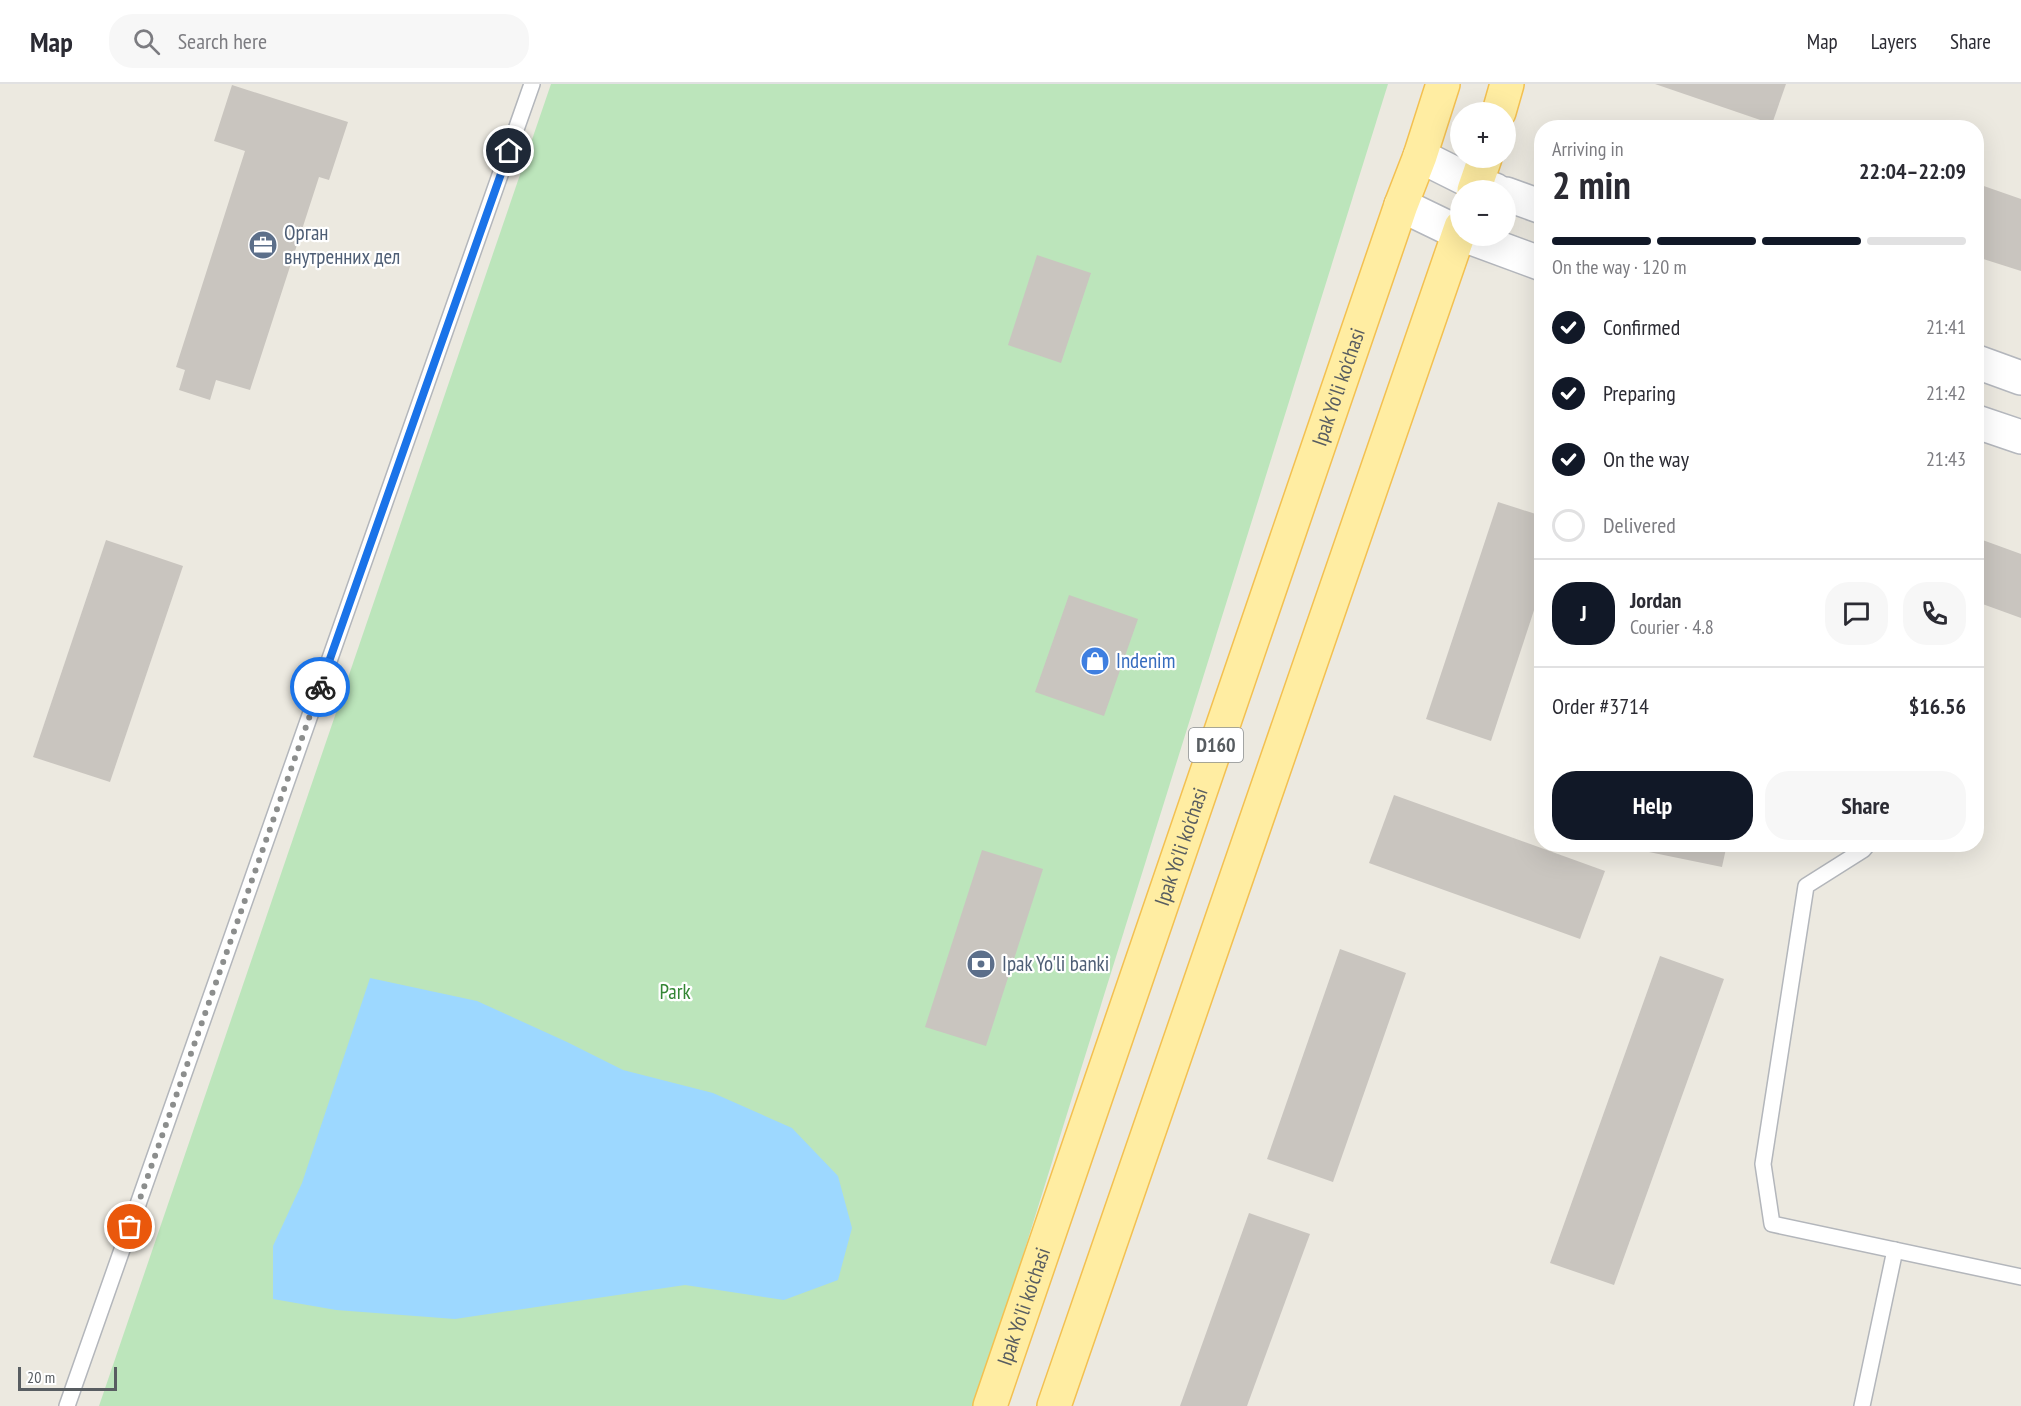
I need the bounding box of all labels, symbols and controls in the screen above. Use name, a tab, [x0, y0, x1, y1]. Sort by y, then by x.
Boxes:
search box	[109, 14, 529, 68]
text: Map	[30, 23, 73, 60]
icon: search	[130, 25, 163, 58]
text: Search here	[178, 27, 267, 55]
text: Map	[1807, 28, 1838, 55]
text: Layers	[1871, 28, 1917, 55]
text: Share	[1950, 28, 1991, 55]
map controls	[1450, 102, 1516, 246]
button: +	[1450, 102, 1516, 168]
pin	[483, 125, 534, 176]
icon: home	[492, 134, 525, 167]
text: Arriving in	[1552, 136, 1624, 162]
text: 22:04–22:09	[1859, 157, 1966, 185]
text: 2 min	[1552, 159, 1631, 210]
button: −	[1450, 180, 1516, 246]
place label: Орган внутренних дел	[284, 219, 400, 270]
office icon: Орган внутренних дел	[247, 229, 279, 261]
text: On the way · 120 m	[1552, 254, 1687, 280]
icon: check	[1552, 311, 1585, 344]
text: Confirmed	[1603, 313, 1680, 341]
text: 21:41	[1926, 314, 1966, 340]
street label: Ipak Yo'li ko'chasi	[1306, 324, 1371, 449]
icon: check	[1552, 377, 1585, 410]
text: Preparing	[1603, 379, 1676, 407]
text: 21:42	[1926, 380, 1966, 406]
icon: check	[1552, 443, 1585, 476]
text: On the way	[1603, 445, 1689, 473]
text: 21:43	[1926, 446, 1966, 472]
text: Delivered	[1603, 511, 1676, 539]
button: chat	[1825, 582, 1888, 645]
button: phone	[1903, 582, 1966, 645]
text: Jordan	[1630, 586, 1681, 614]
text: J	[1580, 599, 1587, 627]
text: Courier · 4.8	[1630, 614, 1714, 640]
shop icon: Indenim	[1079, 645, 1111, 677]
place label: Indenim	[1116, 647, 1175, 674]
courier	[290, 657, 350, 717]
icon: bike	[304, 671, 337, 704]
text: Order #3714	[1552, 692, 1649, 720]
text: $16.56	[1909, 692, 1966, 720]
road number: D160	[1189, 728, 1243, 762]
button: Help	[1552, 771, 1753, 840]
button: Share	[1765, 771, 1966, 840]
street label: Ipak Yo'li ko'chasi	[1148, 784, 1214, 909]
bank icon: Ipak Yo'li banki	[965, 948, 997, 980]
place label: Ipak Yo'li banki	[1002, 950, 1109, 977]
park label: Park	[659, 978, 691, 1005]
pin	[104, 1201, 155, 1252]
icon: bag	[113, 1210, 146, 1243]
street label: Ipak Yo'li ko'chasi	[991, 1244, 1056, 1369]
scale bar	[18, 1364, 117, 1392]
text: 20 m	[27, 1367, 55, 1387]

